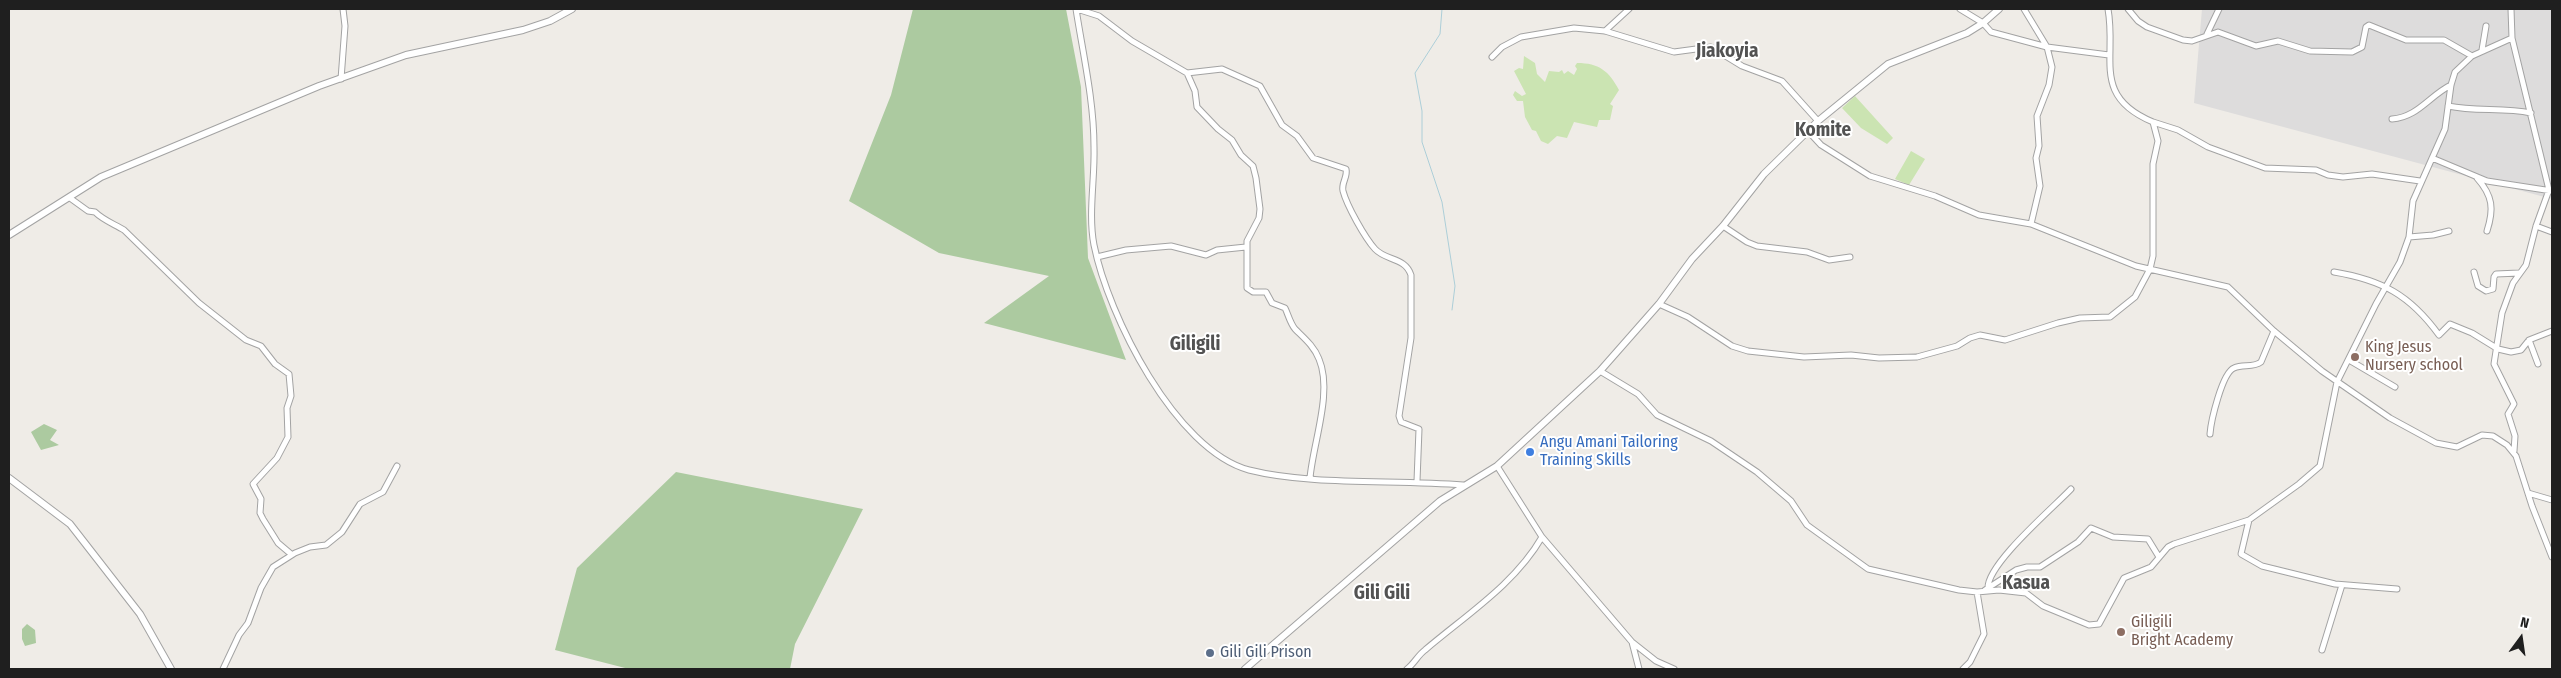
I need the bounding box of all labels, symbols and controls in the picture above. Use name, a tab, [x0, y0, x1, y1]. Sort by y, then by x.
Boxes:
district label: Jiakoyia	[1696, 41, 1758, 63]
district label: Komite	[1795, 120, 1851, 142]
district label: Giligili	[1170, 334, 1220, 356]
place label: King Jesus Nursery school	[2365, 338, 2463, 376]
marker: King Jesus Nursery school	[2349, 351, 2361, 363]
place label: Angu Amani Tailoring Training Skills	[1540, 433, 1678, 471]
marker: Angu Amani Tailoring Training Skills	[1524, 446, 1536, 458]
district label: Kasua	[2002, 573, 2050, 595]
district label: Gili Gili	[1354, 583, 1410, 605]
place label: Giligili Bright Academy	[2131, 613, 2233, 651]
north arrow	[2496, 613, 2546, 663]
text: N	[2519, 614, 2531, 632]
marker: Giligili Bright Academy	[2115, 626, 2127, 638]
place label: Gili Gili Prison	[1220, 643, 1312, 663]
marker: Gili Gili Prison	[1204, 647, 1216, 659]

